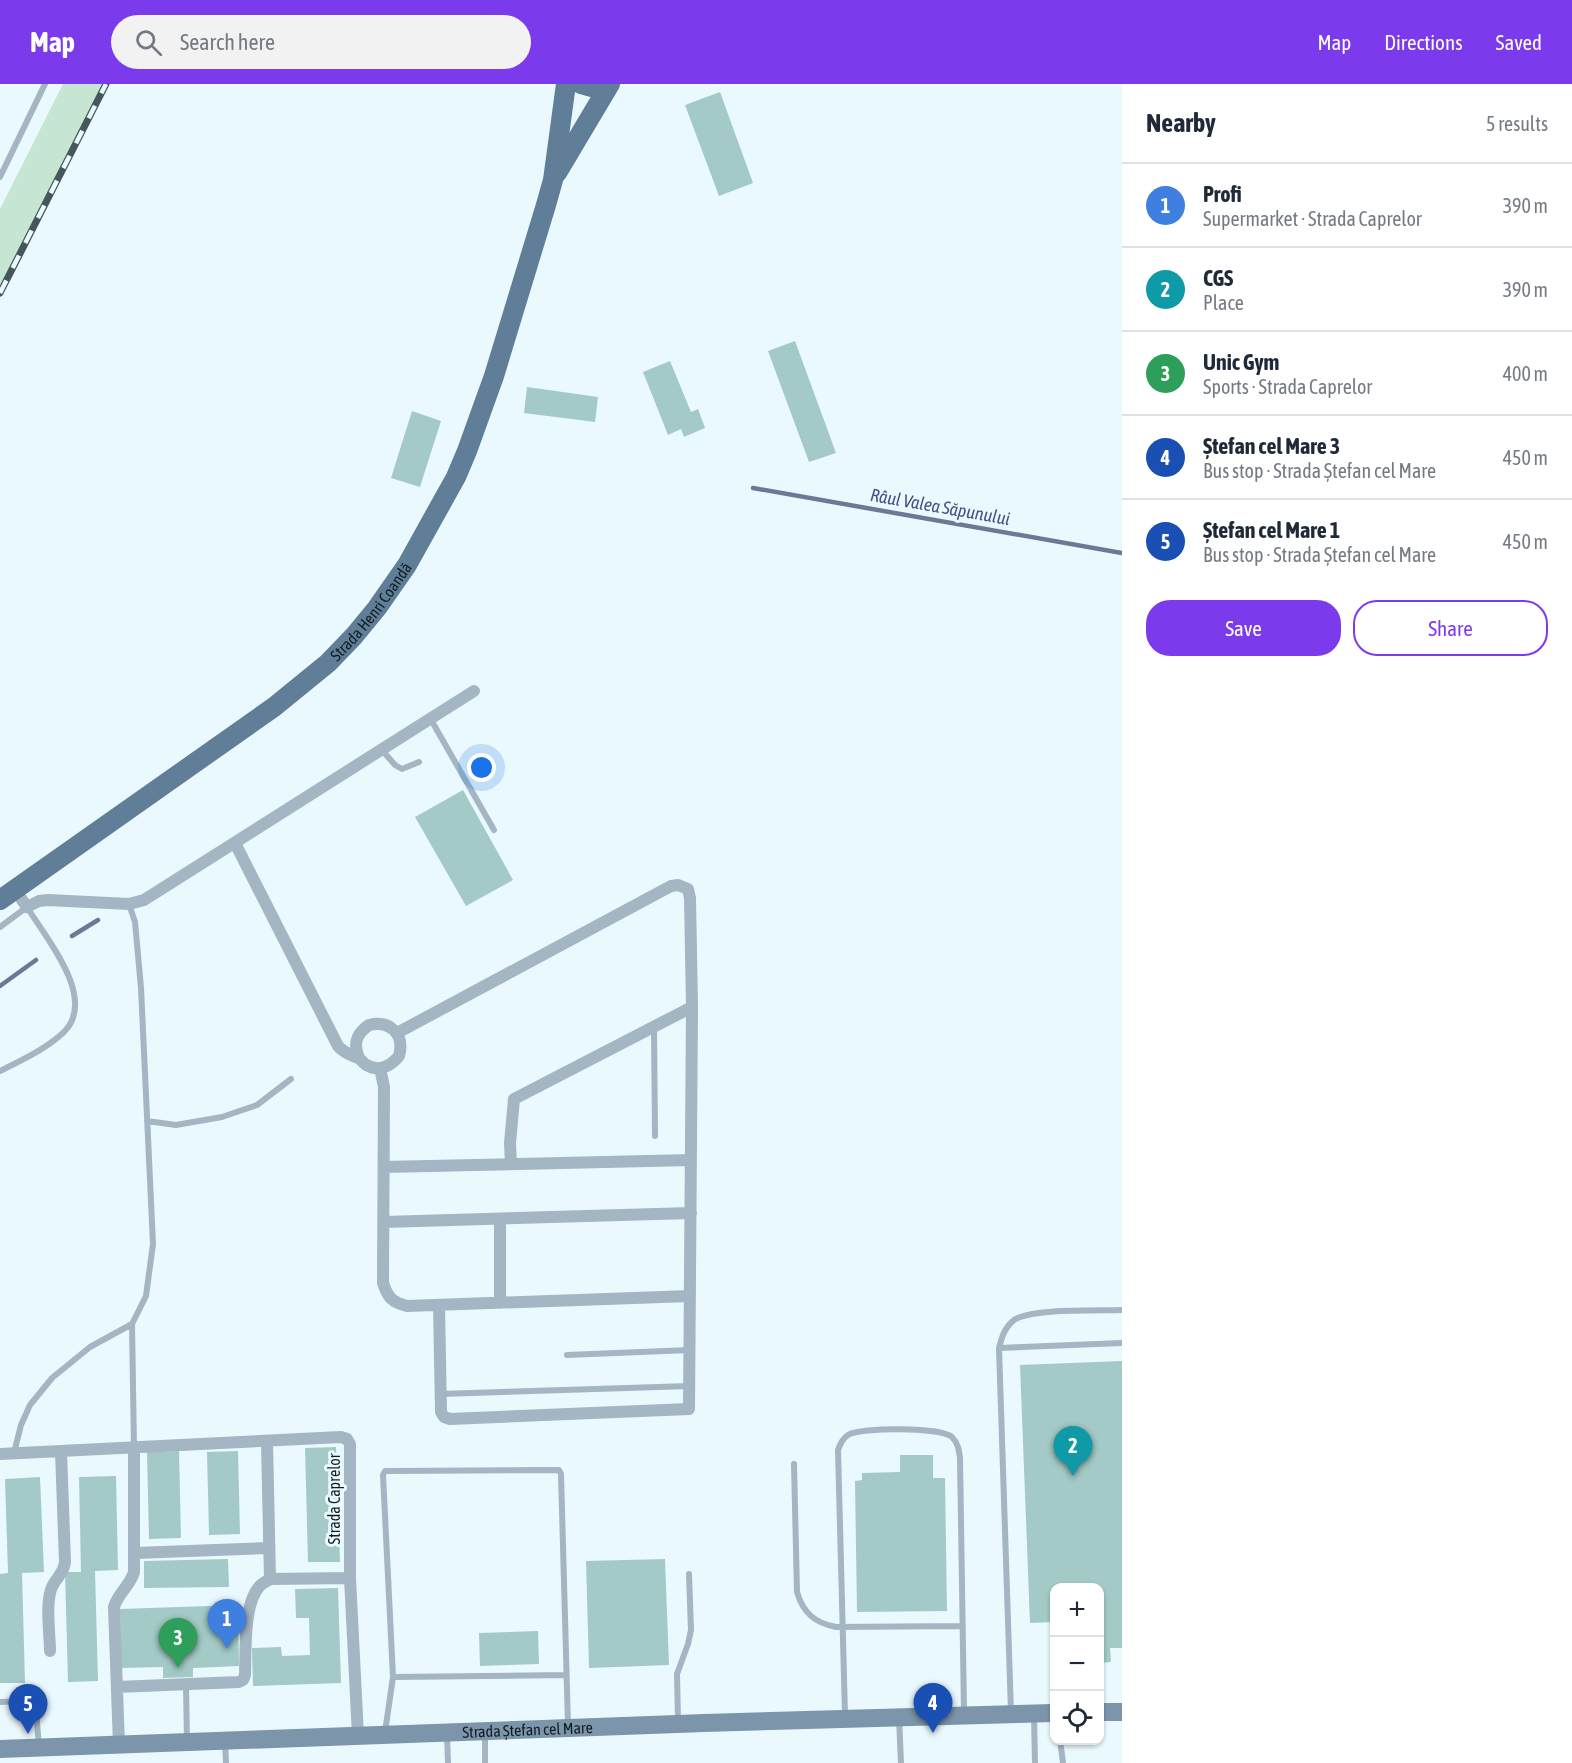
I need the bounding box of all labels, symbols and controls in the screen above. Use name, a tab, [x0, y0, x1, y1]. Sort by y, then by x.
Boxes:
search box	[111, 15, 531, 69]
text: Map	[30, 26, 75, 58]
icon: search	[132, 26, 165, 59]
text: Search here	[180, 29, 275, 55]
text: Map	[1317, 30, 1351, 54]
text: Directions	[1384, 30, 1463, 54]
text: Saved	[1496, 30, 1542, 54]
text: Nearby	[1146, 108, 1216, 138]
text: 5 results	[1486, 112, 1548, 135]
text: Profi	[1203, 181, 1242, 207]
text: 1	[1161, 194, 1170, 217]
text: 390 m	[1503, 194, 1548, 217]
text: Supermarket · Strada Caprelor	[1203, 207, 1422, 230]
text: CGS	[1203, 265, 1233, 291]
text: 2	[1161, 278, 1170, 301]
text: 390 m	[1503, 278, 1548, 301]
text: Place	[1203, 291, 1244, 314]
text: Unic Gym	[1203, 349, 1279, 375]
text: 3	[1161, 362, 1170, 385]
text: 400 m	[1503, 362, 1548, 385]
text: Sports · Strada Caprelor	[1203, 375, 1372, 398]
text: Ștefan cel Mare 3	[1203, 433, 1340, 459]
text: 4	[1161, 446, 1170, 469]
text: 450 m	[1503, 446, 1548, 469]
text: Bus stop · Strada Ștefan cel Mare	[1203, 459, 1436, 482]
water label: Râul Valea Săpunului	[869, 484, 1011, 529]
text: Ștefan cel Mare 1	[1203, 517, 1340, 543]
text: 5	[1161, 530, 1170, 553]
text: 450 m	[1503, 530, 1548, 553]
text: Bus stop · Strada Ștefan cel Mare	[1203, 543, 1436, 566]
street label: Strada Henri Coandă	[326, 559, 415, 664]
button: Save	[1146, 600, 1341, 656]
button: Share	[1353, 600, 1548, 656]
your location	[467, 753, 496, 782]
pin: 2	[1054, 1426, 1092, 1476]
street label: Strada Caprelor	[325, 1453, 344, 1544]
map controls	[1050, 1583, 1104, 1745]
button: +	[1050, 1583, 1104, 1637]
pin: 1	[208, 1600, 246, 1649]
pin: 3	[158, 1618, 198, 1668]
button: −	[1050, 1637, 1104, 1691]
pin: 5	[9, 1684, 48, 1734]
pin: 4	[914, 1684, 952, 1733]
button: locate	[1050, 1691, 1104, 1745]
street label: Strada Ștefan cel Mare	[462, 1718, 593, 1741]

